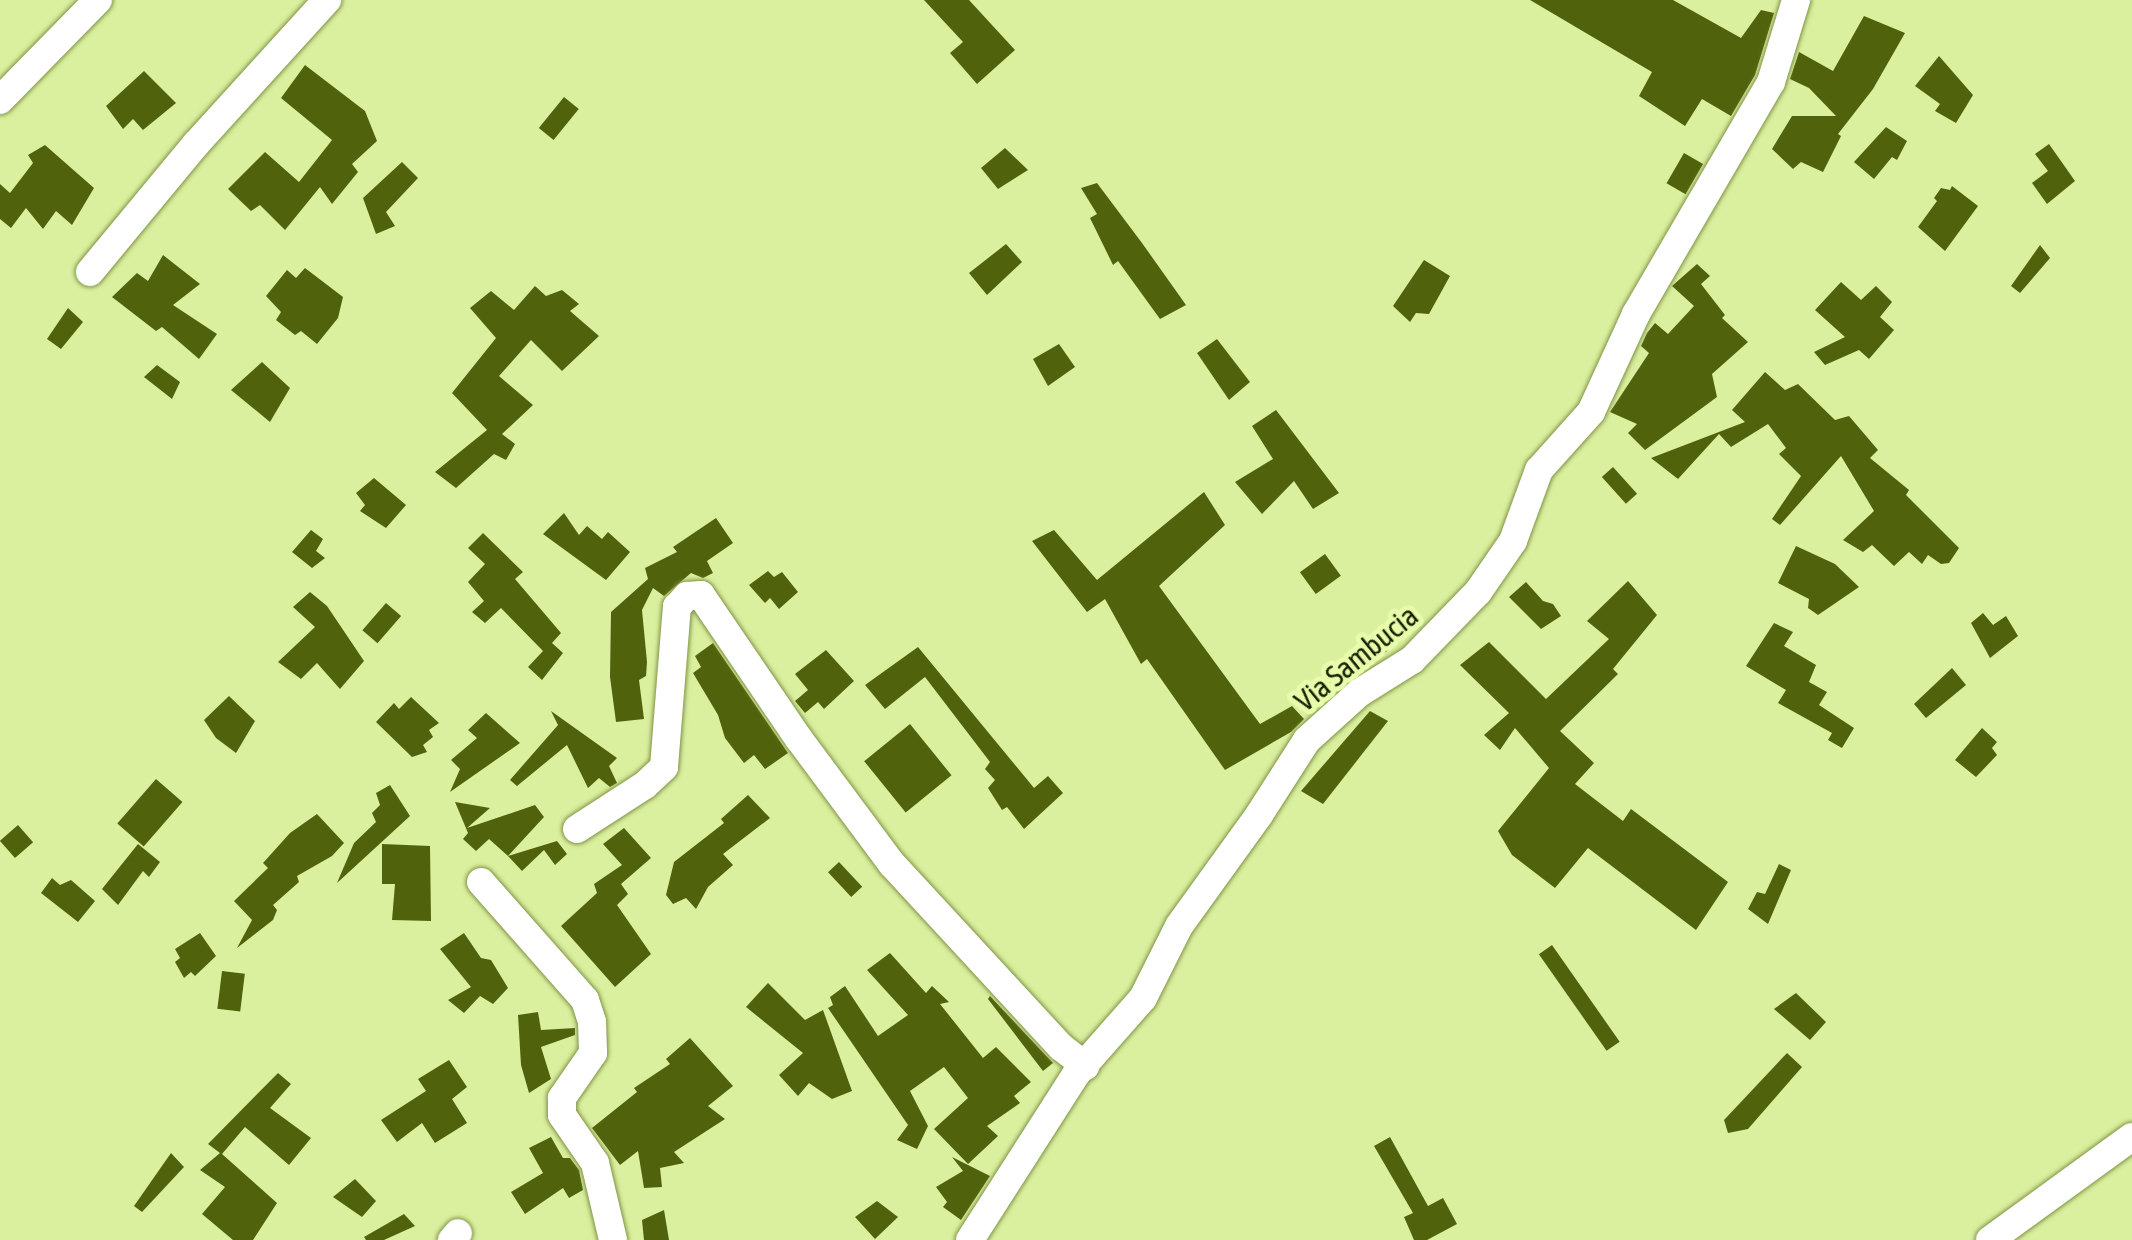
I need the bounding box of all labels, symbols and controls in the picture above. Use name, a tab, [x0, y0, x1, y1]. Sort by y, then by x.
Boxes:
street label: Via Sambucia	[1287, 597, 1425, 719]

